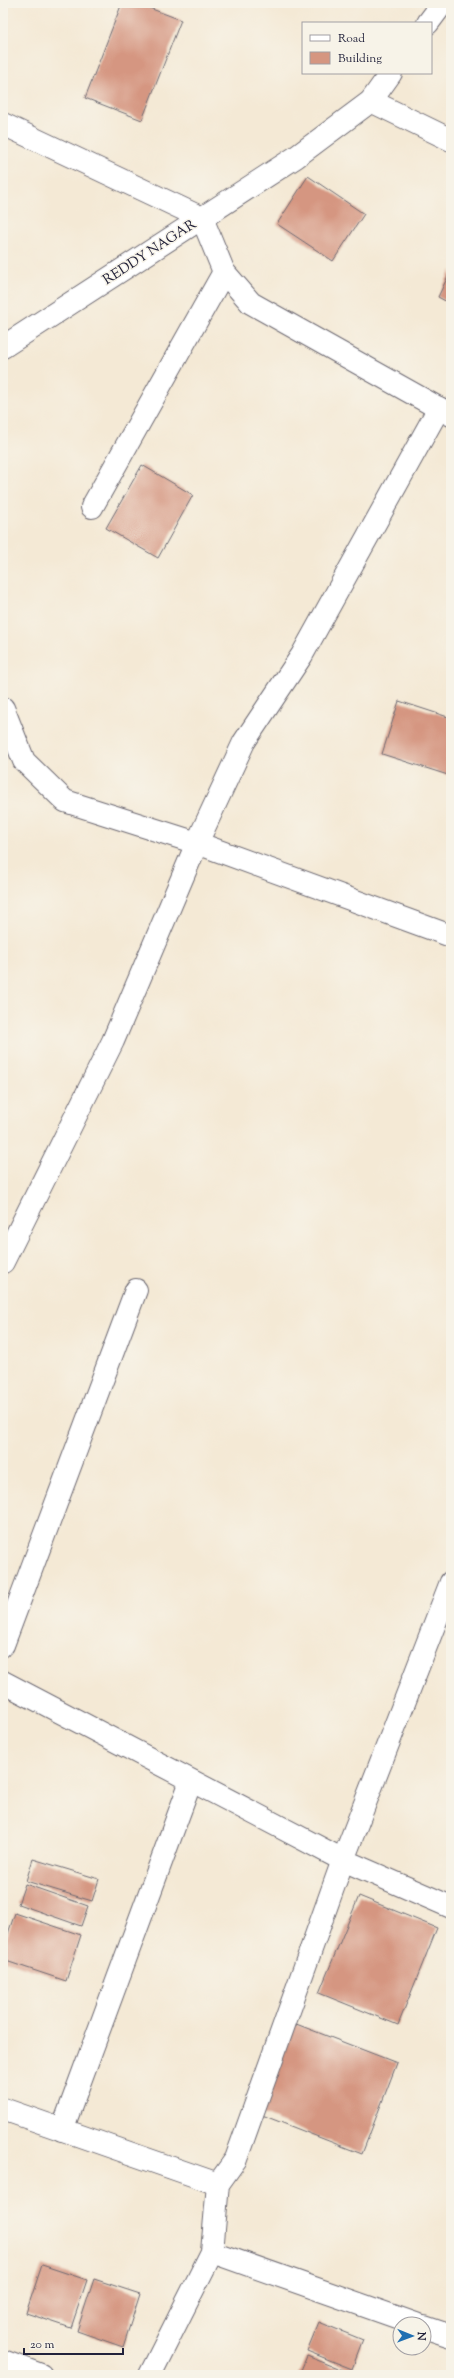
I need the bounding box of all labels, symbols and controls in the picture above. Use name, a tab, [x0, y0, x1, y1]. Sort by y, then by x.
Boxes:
legend	[302, 22, 432, 74]
text: Road	[338, 30, 365, 48]
text: Building	[338, 50, 382, 68]
street label: REDDY NAGAR	[99, 215, 201, 291]
north arrow	[392, 2316, 432, 2356]
scale bar	[24, 2330, 123, 2356]
text: N	[413, 2331, 429, 2341]
text: 20 m	[30, 2336, 55, 2354]

